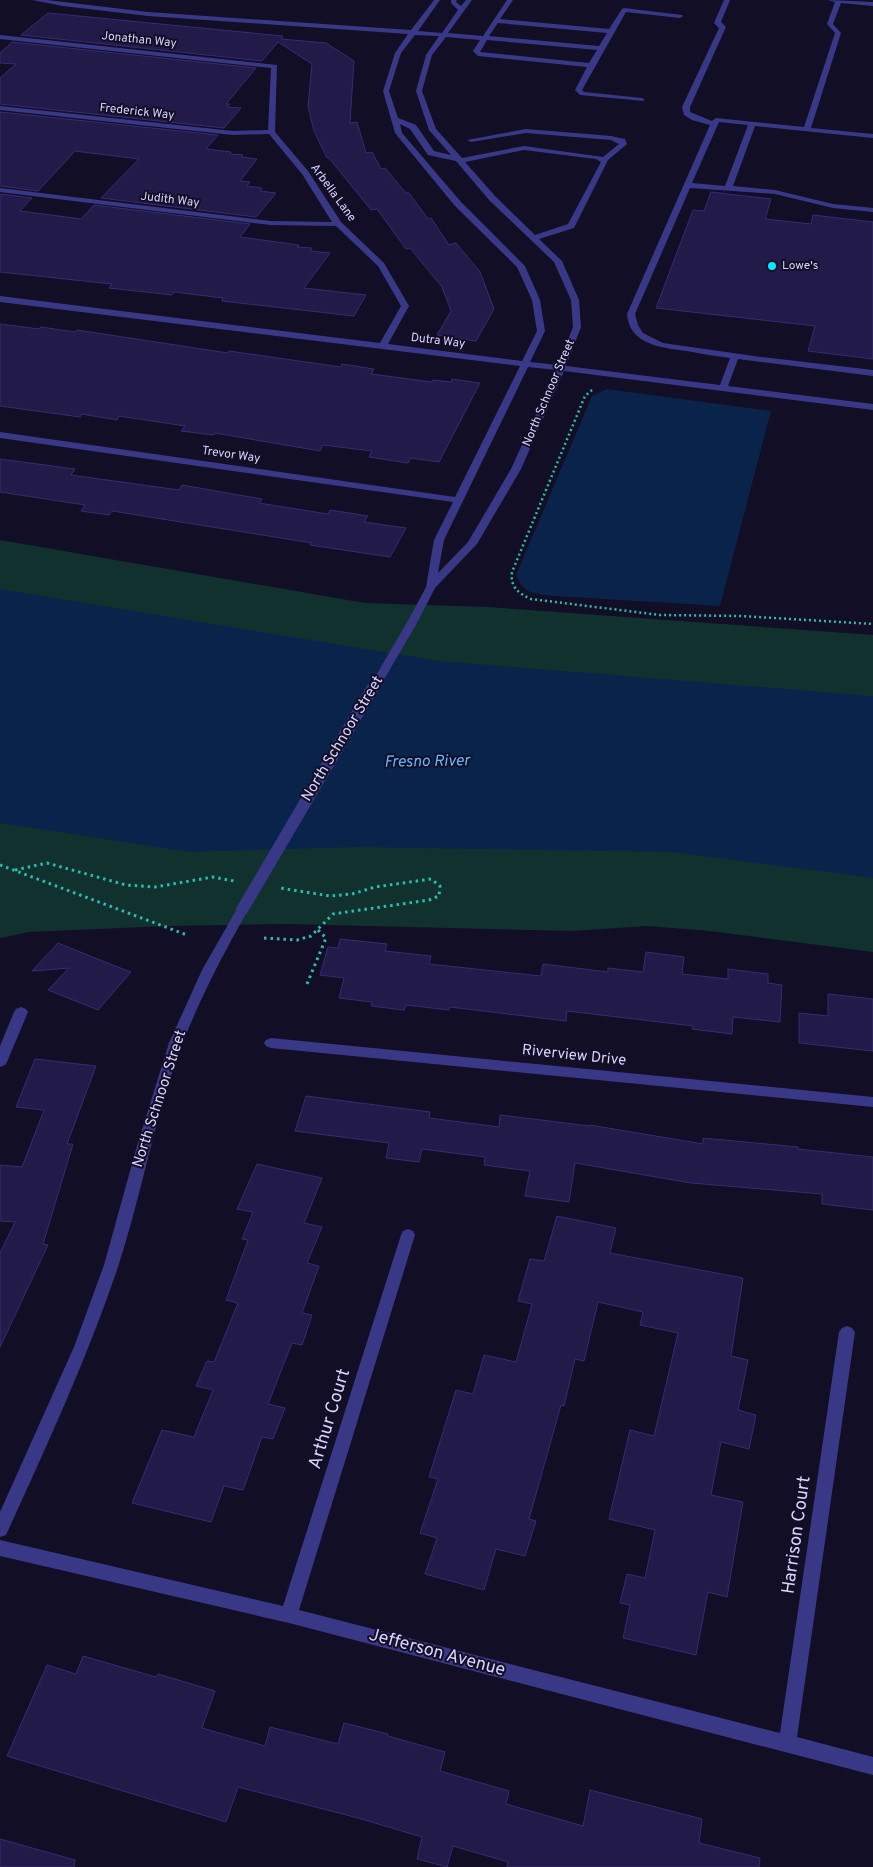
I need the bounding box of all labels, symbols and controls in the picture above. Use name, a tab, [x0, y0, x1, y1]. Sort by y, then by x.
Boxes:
street label: Jonathan Way	[101, 28, 177, 52]
street label: Frederick Way	[99, 100, 175, 124]
street label: Arbella Lane	[307, 161, 359, 225]
street label: Judith Way	[140, 188, 200, 212]
place label: Lowe's	[782, 258, 818, 274]
marker: Lowe's	[766, 260, 778, 272]
street label: Dutra Way	[410, 330, 466, 352]
street label: North Schnoor Street	[519, 337, 579, 449]
street label: Trevor Way	[201, 443, 261, 467]
street label: North Schnoor Street	[298, 673, 388, 805]
water label: Fresno River	[384, 751, 472, 773]
street label: North Schnoor Street	[129, 1028, 191, 1170]
street label: Riverview Drive	[521, 1041, 627, 1071]
street label: Arthur Court	[304, 1366, 356, 1472]
street label: Harrison Court	[777, 1475, 817, 1595]
street label: Jefferson Avenue	[366, 1624, 508, 1682]

